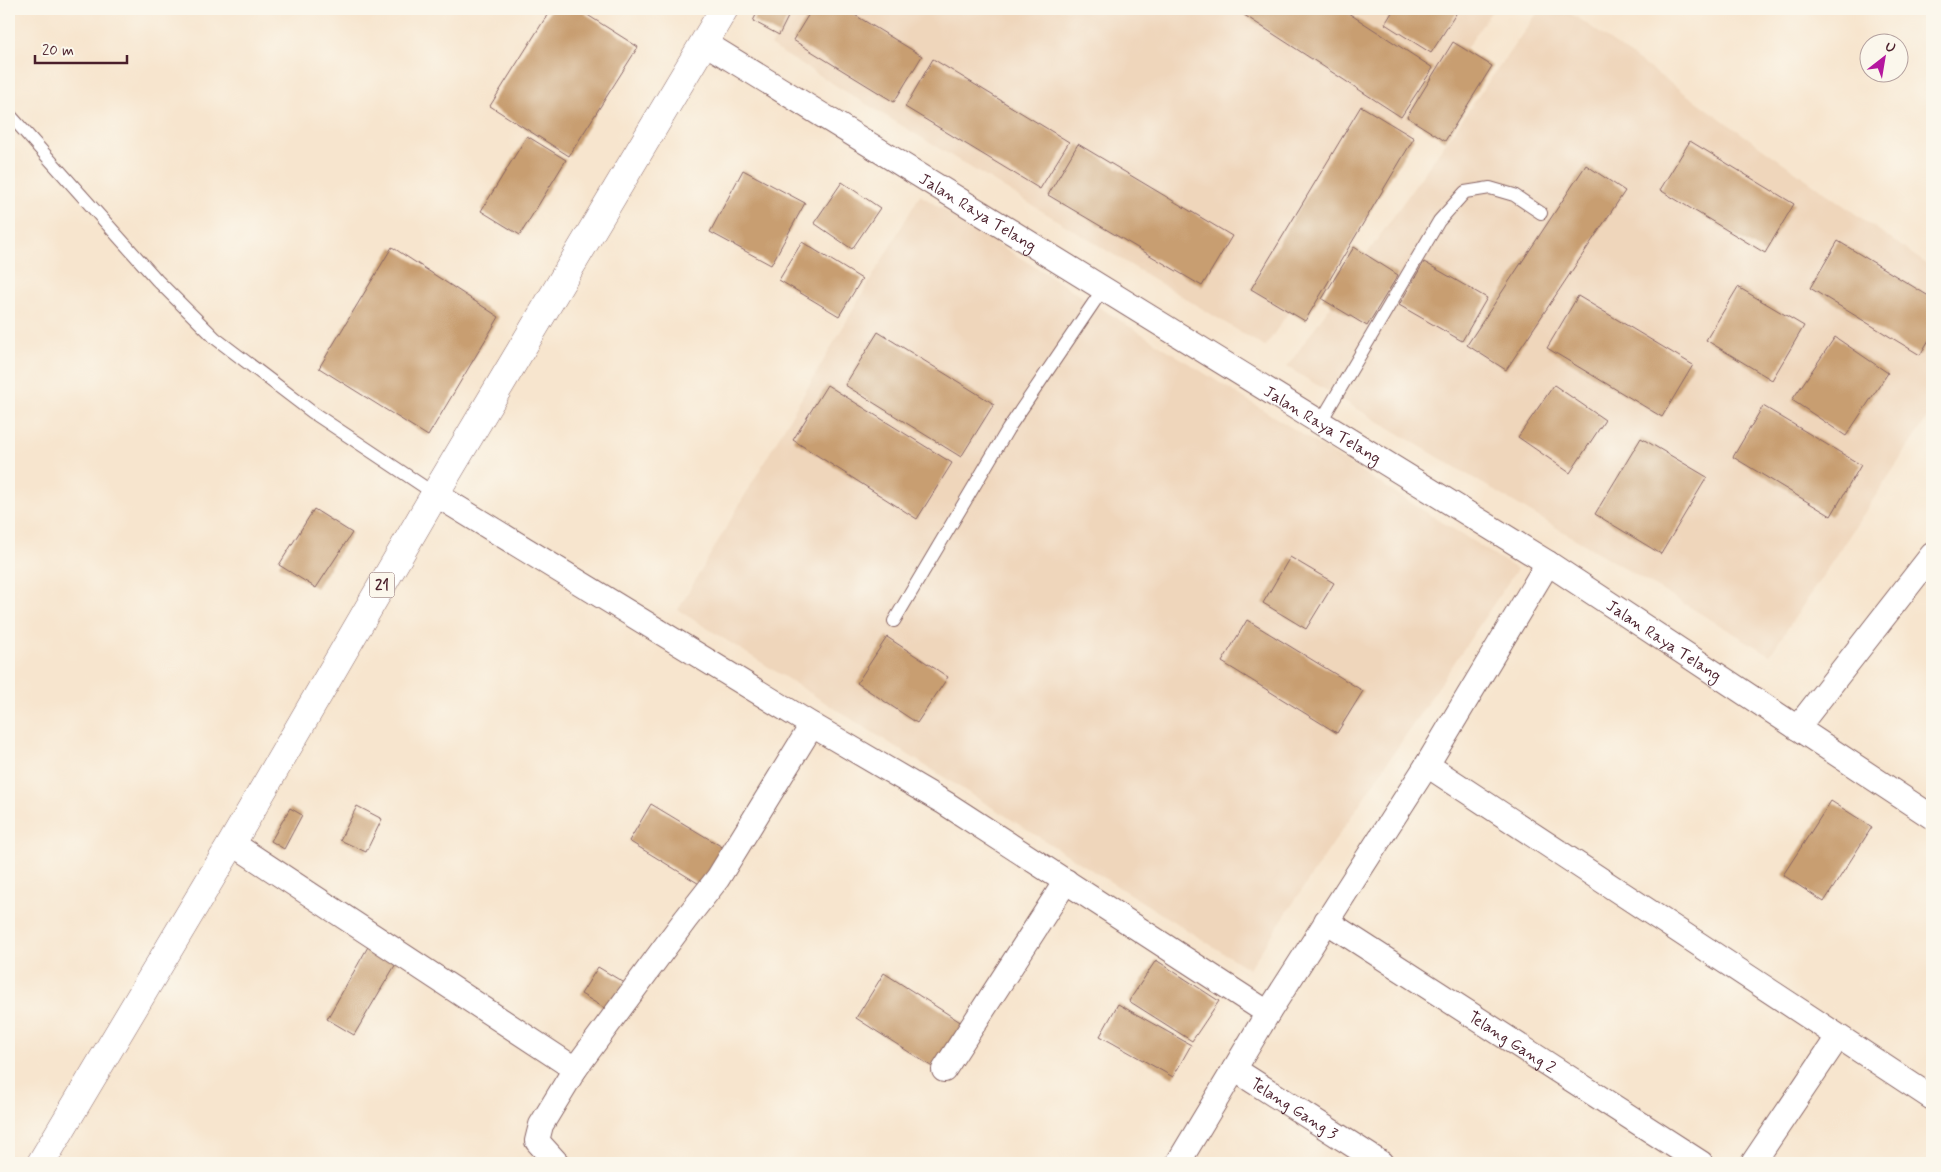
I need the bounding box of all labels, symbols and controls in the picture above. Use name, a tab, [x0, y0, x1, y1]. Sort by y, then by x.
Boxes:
scale bar	[35, 32, 128, 64]
north arrow	[1858, 32, 1908, 82]
text: U	[1882, 38, 1899, 58]
text: 20 m	[42, 41, 74, 61]
street label: Jalan Raya Telang	[915, 169, 1040, 258]
street label: Jalan Raya Telang	[1260, 381, 1385, 470]
road number: 21	[370, 572, 394, 598]
street label: Jalan Raya Telang	[1602, 596, 1725, 688]
street label: Telang Gang 2	[1464, 1007, 1560, 1079]
street label: Telang Gang 3	[1246, 1073, 1341, 1145]

